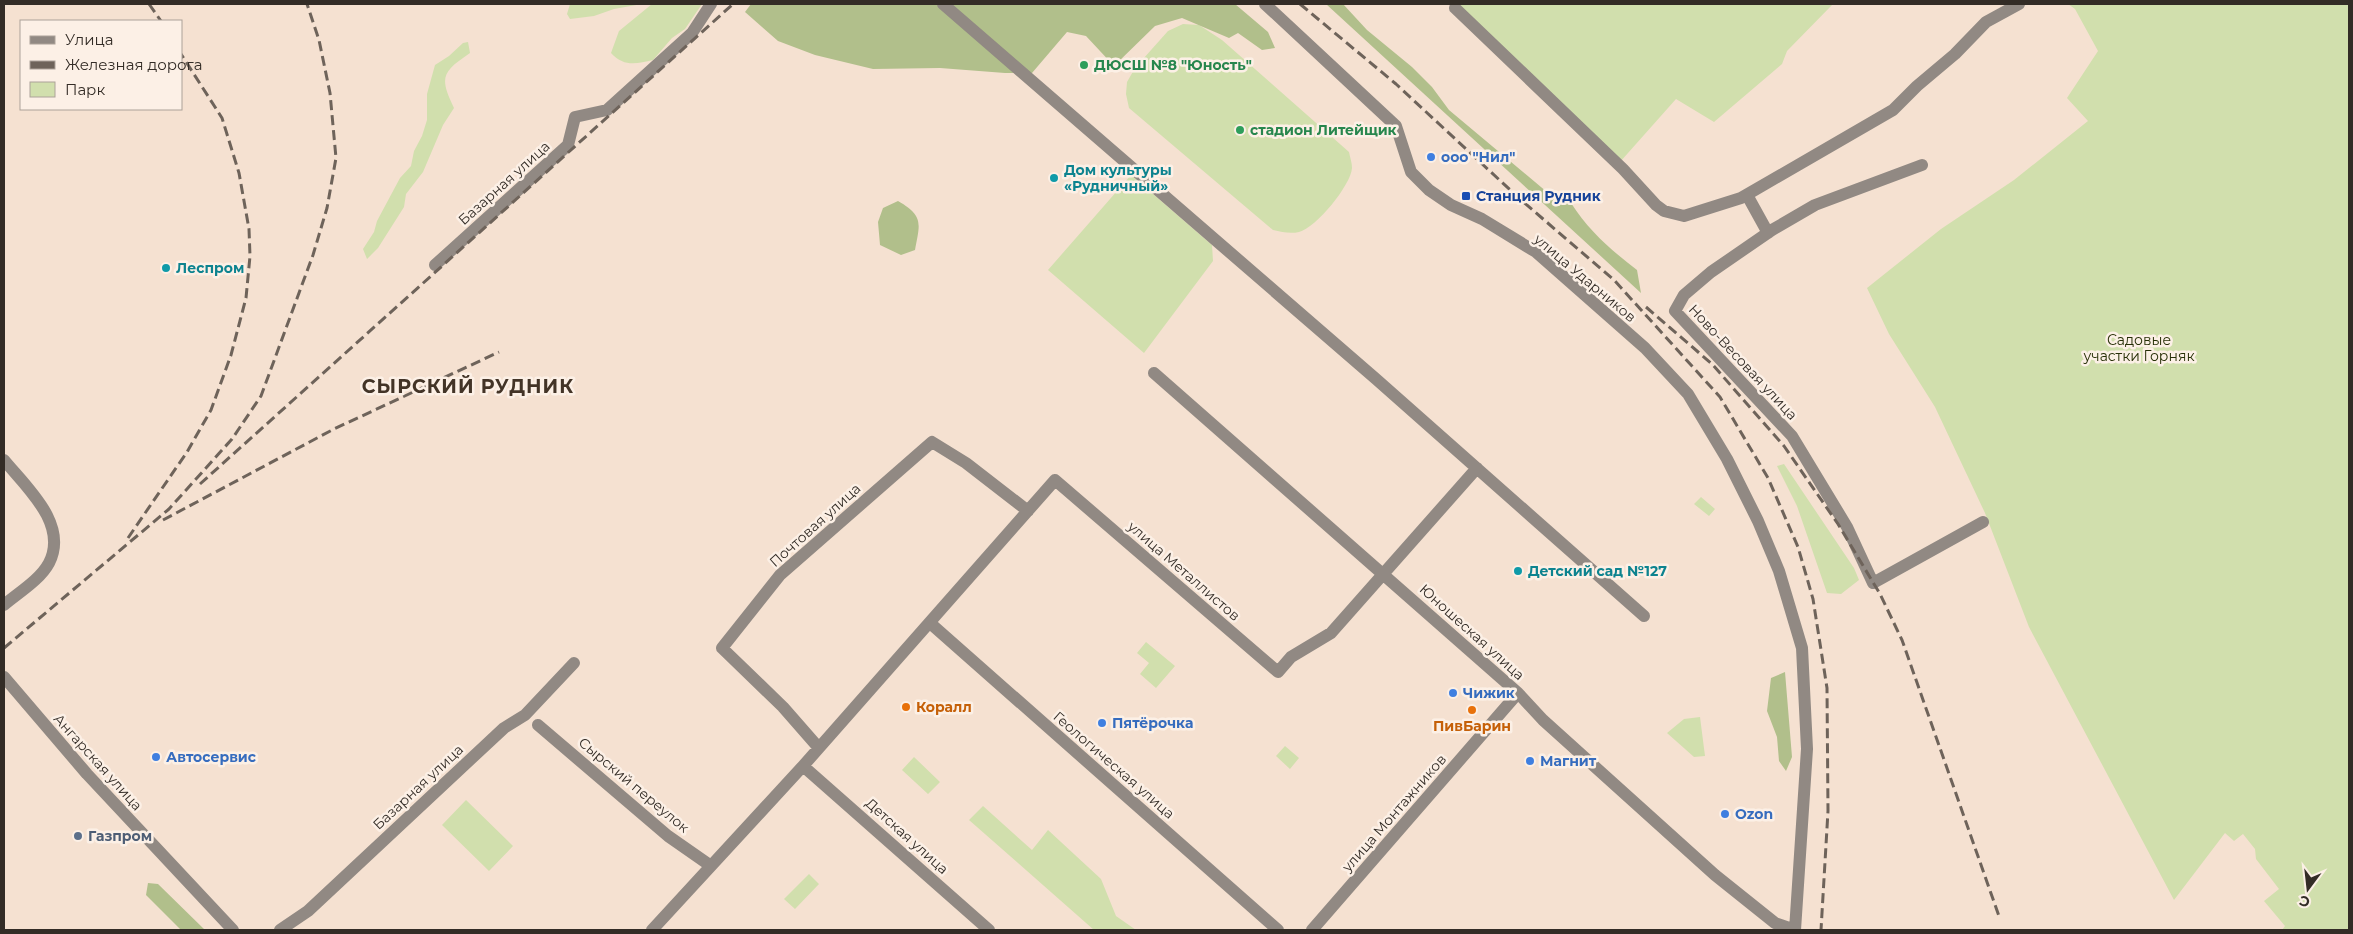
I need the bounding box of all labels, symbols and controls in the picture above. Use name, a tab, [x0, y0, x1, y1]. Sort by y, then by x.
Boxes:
legend	[20, 20, 182, 110]
text: Улица	[65, 30, 113, 49]
text: Железная дорога	[65, 55, 202, 74]
place label: ДЮСШ №8 "Юность"	[1094, 56, 1252, 74]
marker: ДЮСШ №8 "Юность"	[1078, 59, 1090, 71]
text: Парк	[65, 80, 105, 99]
place label: стадион Литейщик	[1250, 121, 1397, 139]
marker: стадион Литейщик	[1234, 124, 1246, 136]
street label: Базарная улица	[454, 137, 554, 229]
place label: ооо "Нил"	[1441, 148, 1515, 166]
marker: ооо "Нил"	[1425, 151, 1437, 163]
place label: Дом культуры «Рудничный»	[1064, 161, 1172, 195]
marker: Дом культуры «Рудничный»	[1048, 172, 1060, 184]
place label: Станция Рудник	[1476, 187, 1601, 205]
marker: Станция Рудник	[1460, 190, 1472, 202]
street label: улица Ударников	[1530, 229, 1640, 326]
place label: Леспром	[176, 259, 244, 277]
marker: Леспром	[160, 262, 172, 274]
street label: Ново-Весовая улица	[1685, 300, 1801, 424]
park label: Садовые участки Горняк	[2082, 331, 2195, 365]
district label: СЫРСКИЙ РУДНИК	[362, 375, 574, 398]
street label: Почтовая улица	[766, 479, 864, 571]
street label: улица Металлистов	[1123, 517, 1244, 625]
place label: Детский сад №127	[1528, 562, 1667, 580]
marker: Детский сад №127	[1512, 565, 1524, 577]
street label: Юношеская улица	[1416, 580, 1528, 684]
place label: Чижик	[1463, 684, 1515, 702]
marker: Чижик	[1447, 687, 1459, 699]
place label: Коралл	[916, 698, 972, 716]
marker: Коралл	[900, 701, 912, 713]
marker: ПивБарин	[1466, 704, 1478, 716]
street label: Геологическая улица	[1050, 707, 1178, 823]
street label: Ангарская улица	[50, 710, 146, 814]
place label: Пятёрочка	[1112, 714, 1193, 732]
marker: Пятёрочка	[1096, 717, 1108, 729]
place label: ПивБарин	[1433, 717, 1511, 735]
street label: Сырский переулок	[575, 733, 693, 837]
street label: Базарная улица	[369, 741, 467, 833]
place label: Автосервис	[166, 748, 257, 766]
marker: Автосервис	[150, 751, 162, 763]
street label: улица Монтажников	[1337, 751, 1450, 876]
place label: Магнит	[1540, 752, 1597, 770]
marker: Магнит	[1524, 755, 1536, 767]
street label: Детская улица	[862, 794, 952, 878]
place label: Ozon	[1735, 805, 1773, 823]
marker: Ozon	[1719, 808, 1731, 820]
place label: Газпром	[88, 827, 152, 845]
marker: Газпром	[72, 830, 84, 842]
north arrow	[2283, 864, 2333, 914]
text: С	[2297, 892, 2312, 912]

